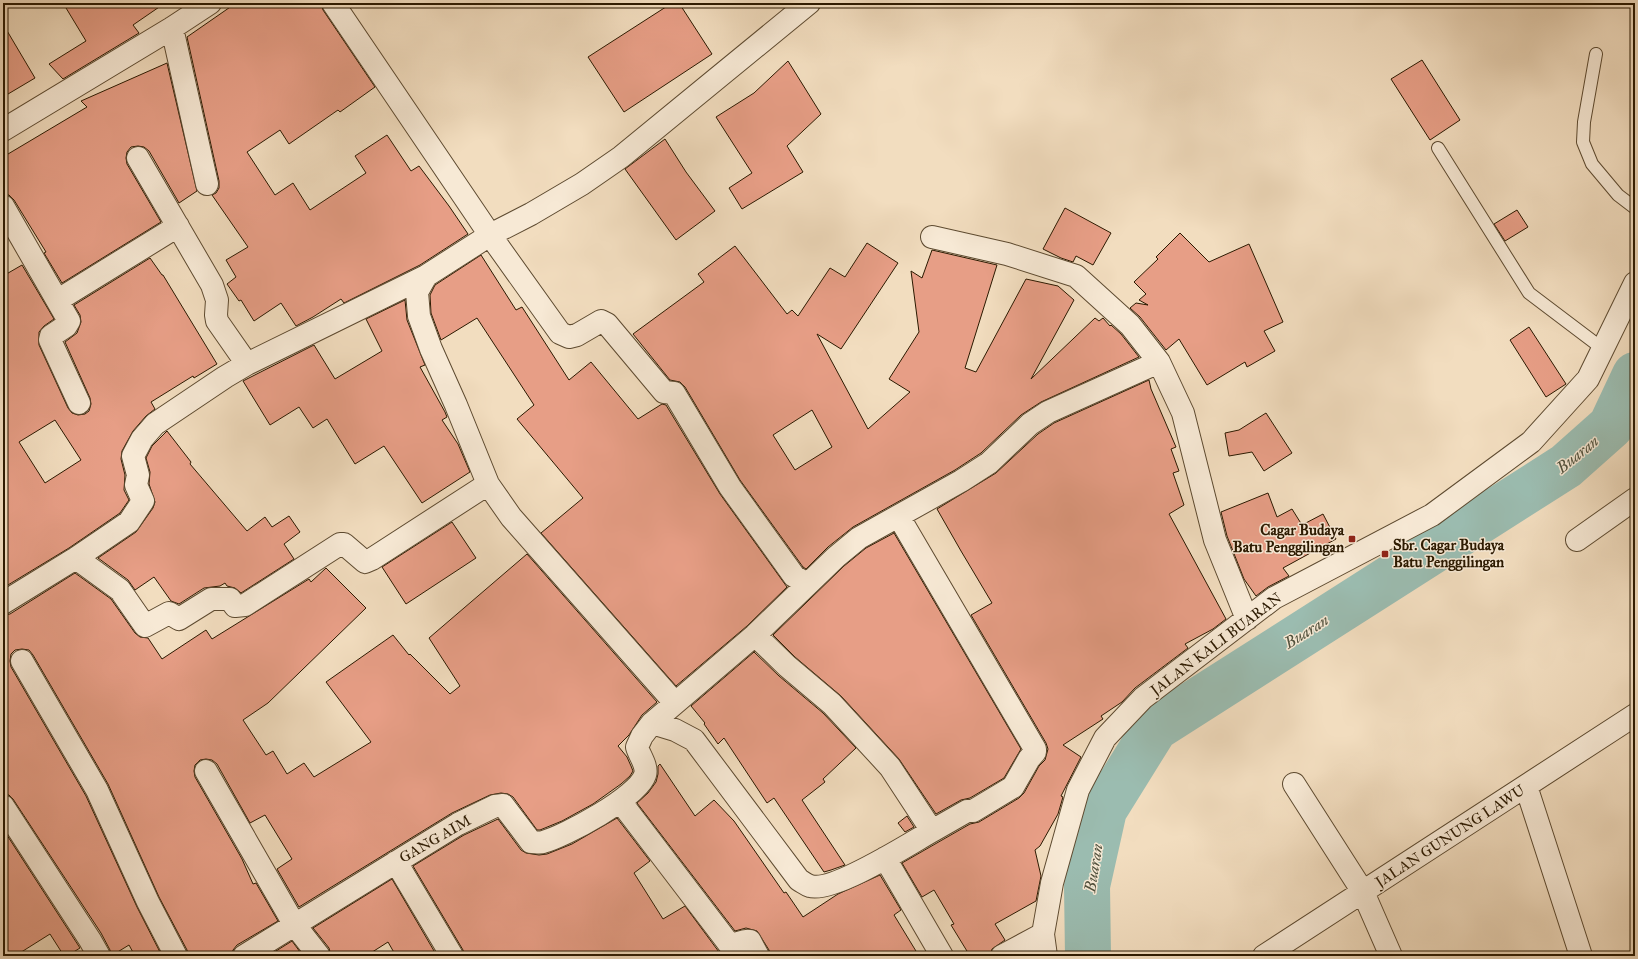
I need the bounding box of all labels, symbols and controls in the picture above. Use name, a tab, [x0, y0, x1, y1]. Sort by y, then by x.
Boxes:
water label: Buaran	[1552, 431, 1603, 478]
place label: Cagar Budaya Batu Penggilingan	[1233, 521, 1345, 557]
marker: Cagar Budaya Batu Penggilingan	[1347, 534, 1357, 544]
place label: Sbr. Cagar Budaya Batu Penggilingan	[1393, 536, 1505, 572]
marker: Sbr. Cagar Budaya Batu Penggilingan	[1380, 549, 1390, 559]
street label: JALAN KALI BUARAN	[1145, 589, 1286, 701]
water label: Buaran	[1280, 610, 1333, 653]
street label: JALAN GUNUNG LAWU	[1370, 781, 1529, 893]
street label: GANG AIM	[396, 811, 474, 867]
water label: Buaran	[1080, 842, 1107, 895]

